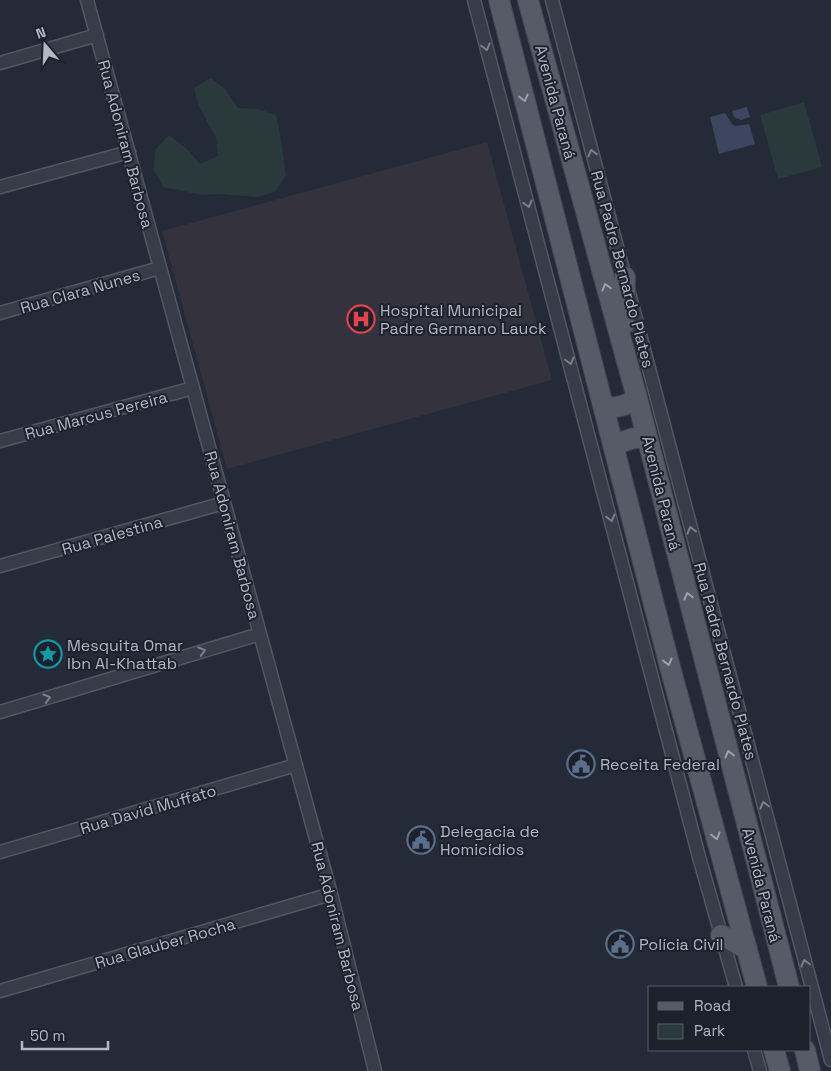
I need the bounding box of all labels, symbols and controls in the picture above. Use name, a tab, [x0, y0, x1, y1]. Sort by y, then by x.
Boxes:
north arrow	[20, 20, 70, 70]
text: N	[33, 23, 48, 43]
one-way arrow	[481, 43, 491, 51]
street label: Avenida Paraná	[530, 43, 581, 162]
street label: Rua Adoniram Barbosa	[93, 58, 158, 231]
one-way arrow	[518, 94, 529, 103]
one-way arrow	[587, 148, 598, 157]
street label: Rua Padre Bernardo Plates	[586, 168, 659, 370]
one-way arrow	[522, 200, 533, 209]
street label: Rua Clara Nunes	[18, 264, 143, 319]
one-way arrow	[602, 283, 612, 291]
place label: Hospital Municipal Padre Germano Lauck	[380, 300, 547, 339]
hospital icon: Hospital Municipal Padre Germano Lauck	[346, 304, 376, 334]
one-way arrow	[564, 357, 574, 365]
street label: Rua Marcus Pereira	[22, 386, 170, 445]
street label: Avenida Paraná	[637, 434, 686, 553]
street label: Rua Adoniram Barbosa	[200, 449, 265, 622]
street label: Rua Palestina	[59, 511, 165, 560]
one-way arrow	[605, 514, 616, 523]
one-way arrow	[687, 526, 697, 534]
street label: Rua Padre Bernardo Plates	[689, 560, 762, 762]
one-way arrow	[683, 592, 694, 601]
place label: Mesquita Omar Ibn Al-Khattab	[67, 635, 183, 674]
place icon: Mesquita Omar Ibn Al-Khattab	[33, 639, 63, 669]
one-way arrow	[198, 646, 206, 656]
one-way arrow	[663, 658, 673, 666]
one-way arrow	[42, 693, 50, 703]
public building icon: Receita Federal	[566, 749, 596, 779]
one-way arrow	[724, 750, 734, 758]
place label: Receita Federal	[600, 754, 720, 775]
street label: Rua David Muffato	[78, 780, 219, 839]
one-way arrow	[759, 801, 770, 810]
place label: Delegacia de Homicídios	[440, 821, 539, 860]
public building icon: Delegacia de Homicídios	[406, 825, 436, 855]
street label: Avenida Paraná	[737, 826, 786, 945]
one-way arrow	[710, 832, 721, 840]
street label: Rua Adoniram Barbosa	[306, 839, 369, 1013]
street label: Rua Glauber Rocha	[93, 913, 238, 974]
public building icon: Polícia Civil	[605, 929, 635, 959]
place label: Polícia Civil	[639, 934, 724, 955]
one-way arrow	[800, 958, 811, 967]
legend	[648, 986, 811, 1051]
text: Road	[694, 996, 731, 1015]
scale bar	[22, 1018, 109, 1050]
text: Park	[694, 1021, 725, 1040]
text: 50 m	[30, 1026, 65, 1045]

